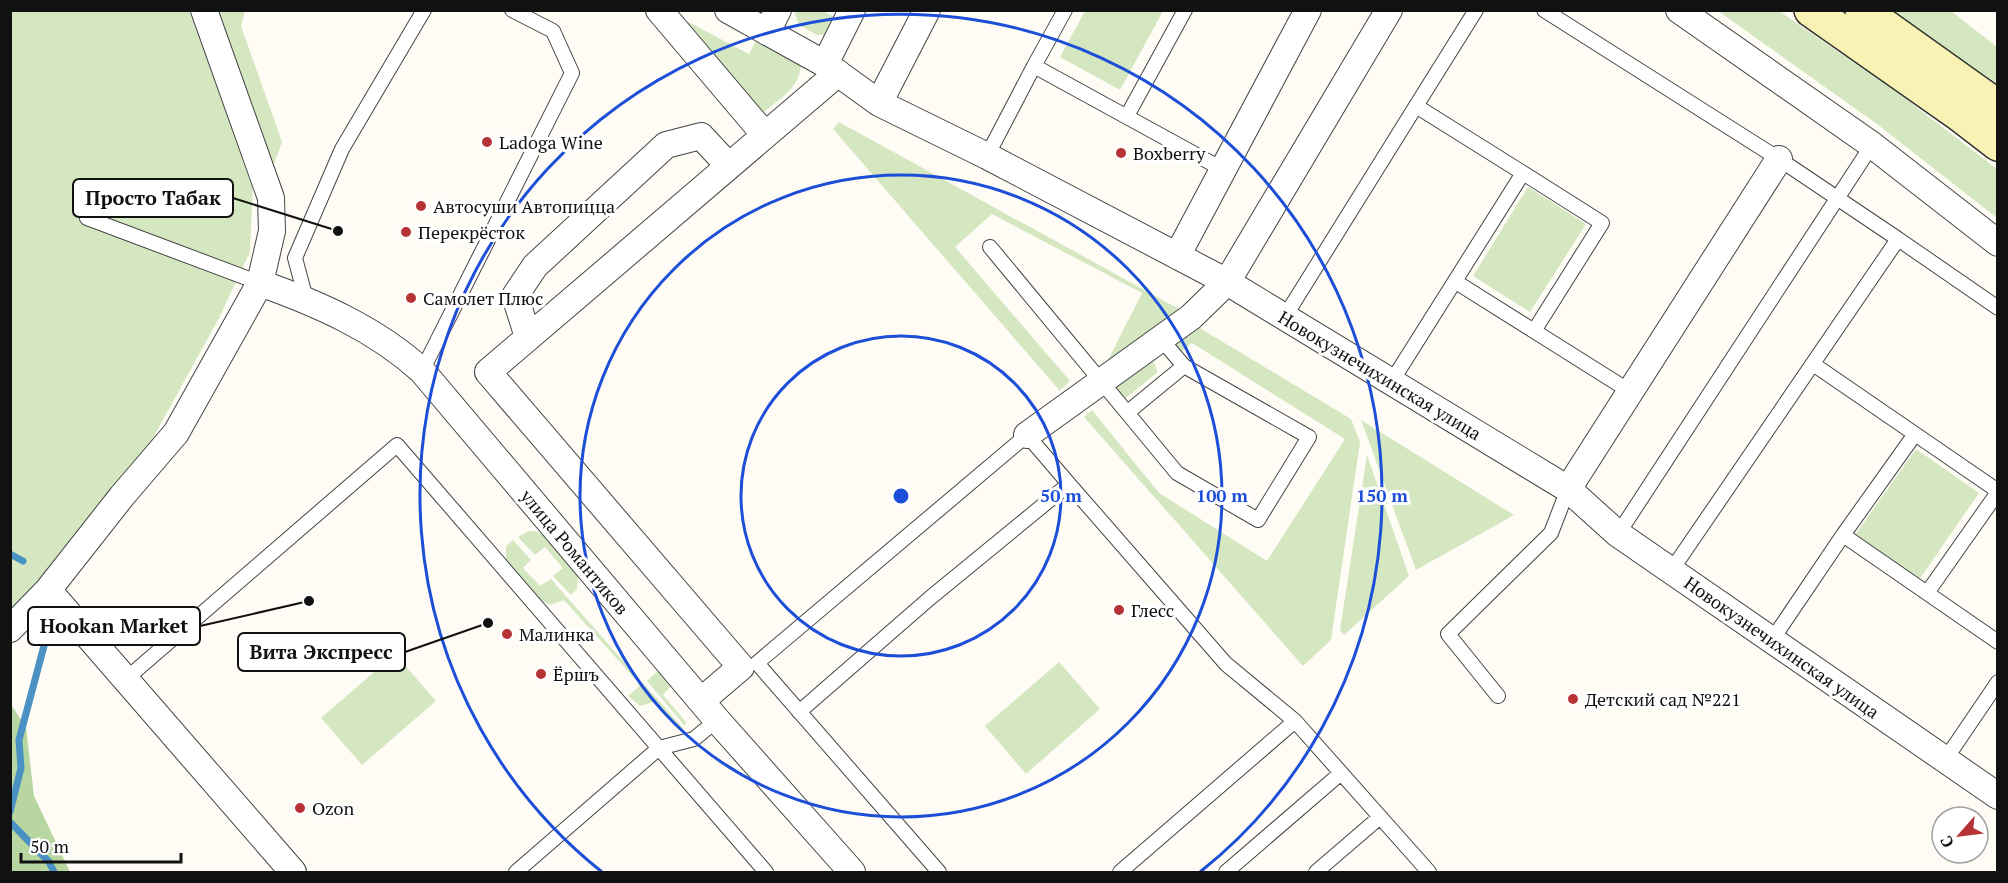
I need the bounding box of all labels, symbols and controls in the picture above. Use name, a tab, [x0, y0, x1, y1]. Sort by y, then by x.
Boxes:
place label: Ladoga Wine	[499, 130, 603, 154]
marker: Ladoga Wine	[480, 135, 494, 149]
place label: Boxberry	[1133, 141, 1206, 165]
marker: Boxberry	[1114, 146, 1128, 160]
callout: Просто Табак	[73, 179, 233, 217]
text: Просто Табак	[85, 184, 221, 211]
place label: Автосуши Автопицца	[433, 194, 615, 218]
marker: Автосуши Автопицца	[414, 199, 428, 213]
place label: Перекрёсток	[418, 220, 525, 244]
marker: Перекрёсток	[399, 225, 413, 239]
place label: Самолет Плюс	[423, 286, 543, 310]
marker: Самолет Плюс	[404, 291, 418, 305]
street label: Новокузнечихинская улица	[1274, 305, 1486, 445]
text: 50 m	[1040, 483, 1082, 507]
text: 100 m	[1196, 483, 1248, 507]
text: 150 m	[1356, 483, 1408, 507]
street label: улица Романтиков	[515, 484, 634, 620]
centre of rings	[891, 486, 911, 506]
street label: Новокузнечихинская улица	[1680, 570, 1884, 724]
place label: Глесс	[1131, 598, 1174, 622]
marker: Глесс	[1112, 603, 1126, 617]
callout: Hookan Market	[28, 607, 200, 645]
text: Hookan Market	[40, 612, 188, 639]
place label: Малинка	[519, 622, 594, 646]
marker: Малинка	[500, 627, 514, 641]
callout: Вита Экспресс	[238, 633, 405, 671]
text: Вита Экспресс	[249, 638, 393, 665]
place label: Ёршъ	[553, 662, 599, 686]
marker: Ёршъ	[534, 667, 548, 681]
place label: Детский сад №221	[1585, 687, 1741, 711]
marker: Детский сад №221	[1566, 692, 1580, 706]
place label: Ozon	[312, 796, 355, 820]
marker: Ozon	[293, 801, 307, 815]
north arrow	[1930, 805, 1990, 865]
scale bar	[21, 826, 182, 864]
text: С	[1935, 832, 1959, 852]
text: 50 m	[30, 834, 70, 858]

